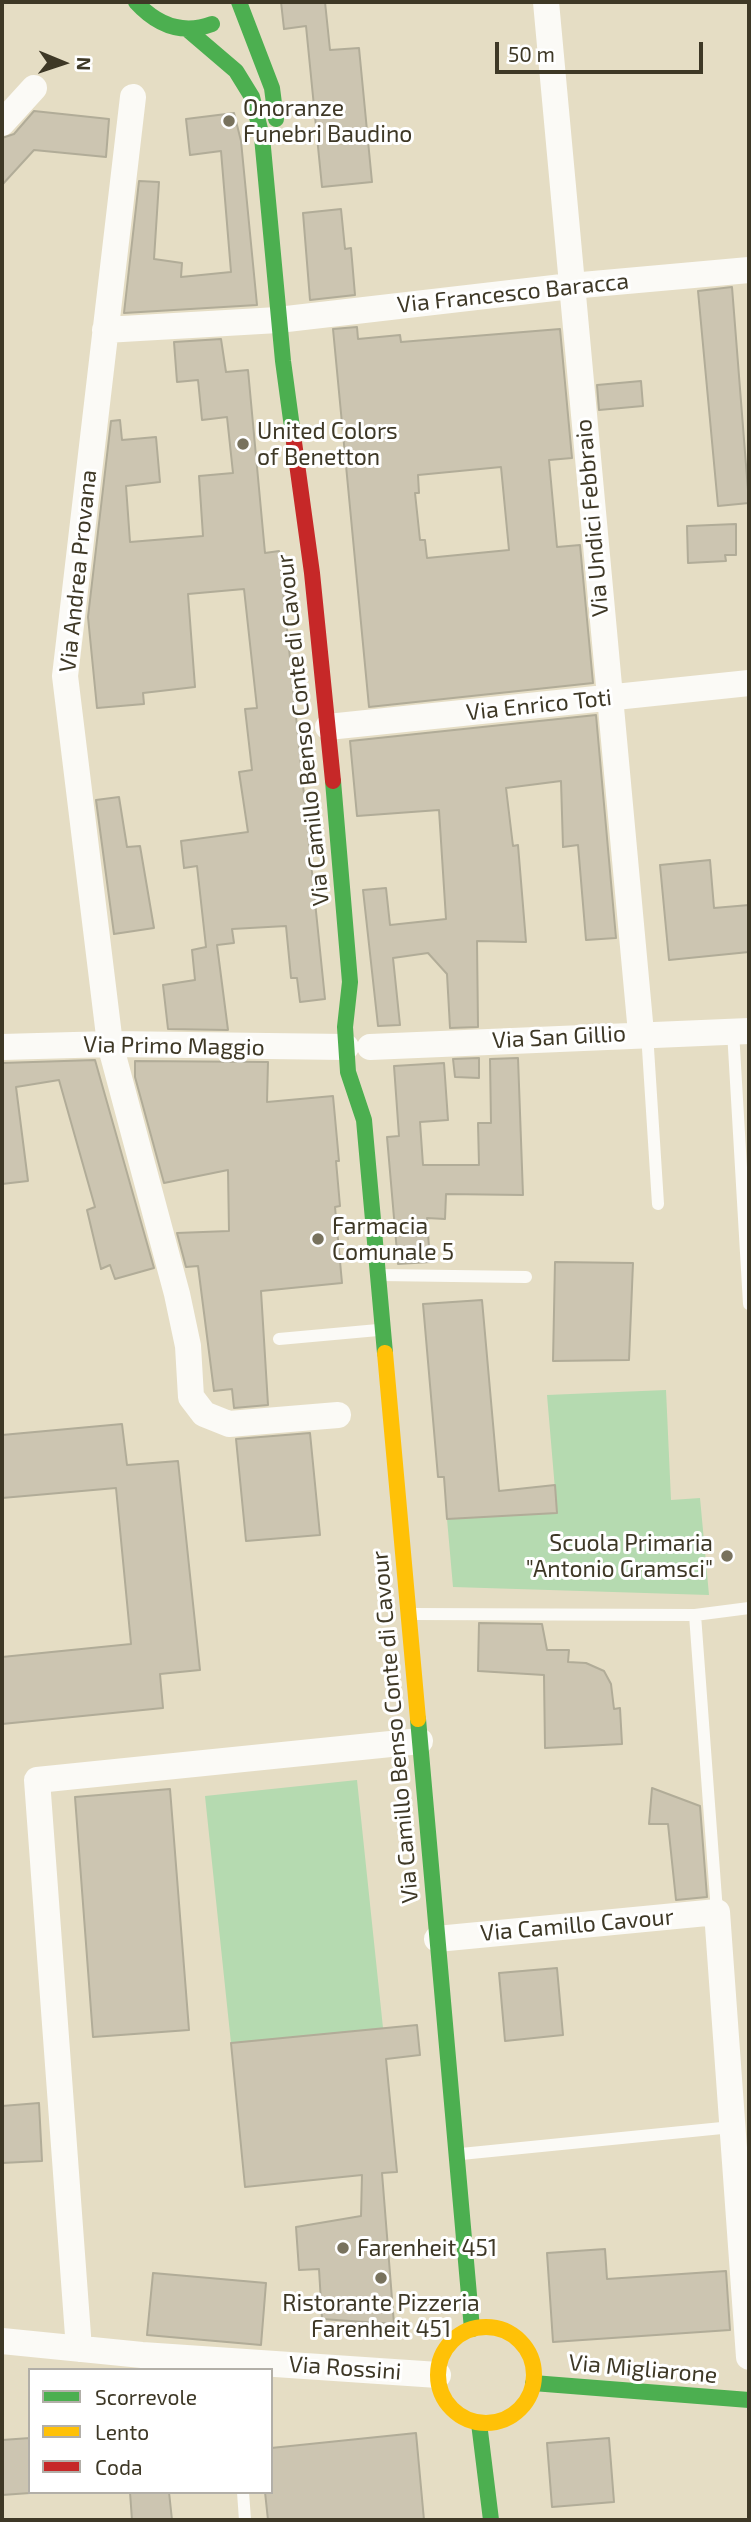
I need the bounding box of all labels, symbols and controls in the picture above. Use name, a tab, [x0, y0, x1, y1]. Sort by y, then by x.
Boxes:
north arrow	[28, 28, 98, 98]
scale bar	[499, 28, 707, 72]
text: 50 m	[508, 41, 555, 66]
text: N	[73, 56, 96, 71]
place label: Onoranze Funebri Baudino	[243, 94, 412, 148]
marker: Onoranze Funebri Baudino	[221, 113, 237, 129]
street label: Via Francesco Baracca	[396, 267, 630, 319]
place label: United Colors of Benetton	[257, 417, 398, 471]
street label: Via Undici Febbraio	[570, 418, 614, 618]
marker: United Colors of Benetton	[235, 436, 251, 452]
street label: Via Andrea Provana	[54, 468, 102, 674]
street label: Via Camillo Benso Conte di Cavour	[271, 553, 335, 907]
street label: Via Enrico Toti	[465, 684, 613, 726]
street label: Via San Gillio	[491, 1020, 627, 1054]
street label: Via Primo Maggio	[83, 1031, 265, 1061]
place label: Farmacia Comunale 5	[332, 1212, 454, 1266]
marker: Farmacia Comunale 5	[310, 1231, 326, 1247]
place label: Scuola Primaria "Antonio Gramsci"	[526, 1529, 713, 1583]
marker: Scuola Primaria "Antonio Gramsci"	[719, 1548, 735, 1564]
street label: Via Camillo Benso Conte di Cavour	[366, 1550, 424, 1904]
street label: Via Camillo Cavour	[479, 1903, 675, 1947]
place label: Farenheit 451	[357, 2234, 497, 2262]
marker: Farenheit 451	[335, 2240, 351, 2256]
marker: Ristorante Pizzeria Farenheit 451	[373, 2270, 389, 2286]
place label: Ristorante Pizzeria Farenheit 451	[282, 2289, 480, 2343]
street label: Via Migliarone	[568, 2349, 718, 2389]
street label: Via Rossini	[288, 2350, 402, 2386]
legend	[28, 2368, 273, 2494]
text: Scorrevole	[95, 2384, 197, 2409]
text: Lento	[95, 2419, 149, 2444]
text: Coda	[95, 2454, 142, 2479]

